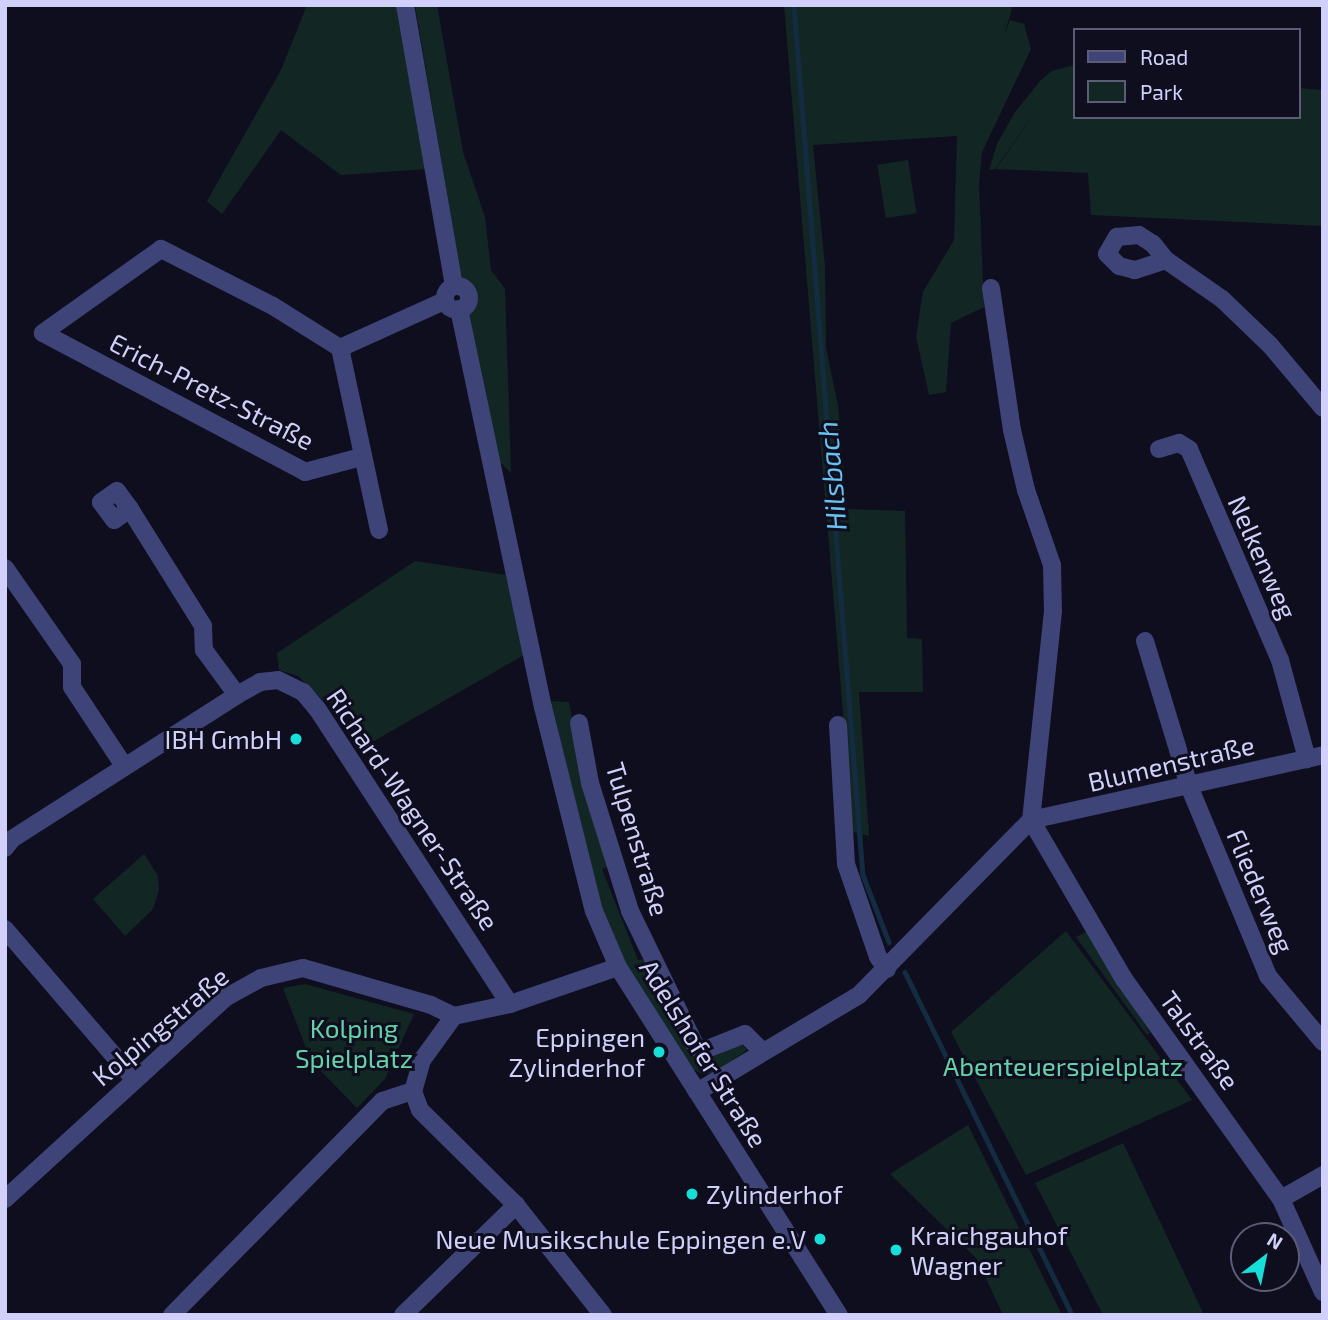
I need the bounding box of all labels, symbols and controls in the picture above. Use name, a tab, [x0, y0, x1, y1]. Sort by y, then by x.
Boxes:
legend	[1072, 28, 1300, 119]
text: Road	[1140, 44, 1188, 69]
text: Park	[1140, 79, 1183, 104]
street label: Erich-Pretz-Straße	[105, 326, 319, 456]
water label: Hilsbach	[809, 420, 853, 532]
street label: Nelkenweg	[1222, 490, 1304, 624]
street label: Richard-Wagner-Straße	[321, 682, 505, 936]
place label: IBH GmbH	[165, 723, 282, 755]
street label: Blumenstraße	[1085, 729, 1257, 797]
marker: IBH GmbH	[288, 731, 304, 747]
street label: Tulpenstraße	[600, 759, 676, 919]
street label: Fliederweg	[1221, 824, 1301, 958]
street label: Adelshofer Straße	[633, 953, 775, 1153]
street label: Kolpingstraße	[86, 960, 234, 1092]
street label: Talstraße	[1154, 985, 1246, 1095]
park label: Kolping Spielplatz	[295, 1012, 413, 1074]
place label: Eppingen Zylinderhof	[508, 1021, 645, 1082]
marker: Eppingen Zylinderhof	[651, 1044, 667, 1060]
park label: Abenteuerspielplatz	[943, 1050, 1183, 1082]
place label: Zylinderhof	[706, 1178, 843, 1210]
marker: Zylinderhof	[684, 1186, 700, 1202]
place label: Kraichgauhof Wagner	[910, 1219, 1068, 1280]
north arrow	[1230, 1222, 1300, 1292]
place label: Neue Musikschule Eppingen e.V	[435, 1223, 806, 1255]
text: N	[1263, 1227, 1287, 1254]
marker: Neue Musikschule Eppingen e.V	[812, 1231, 828, 1247]
marker: Kraichgauhof Wagner	[888, 1242, 904, 1258]

